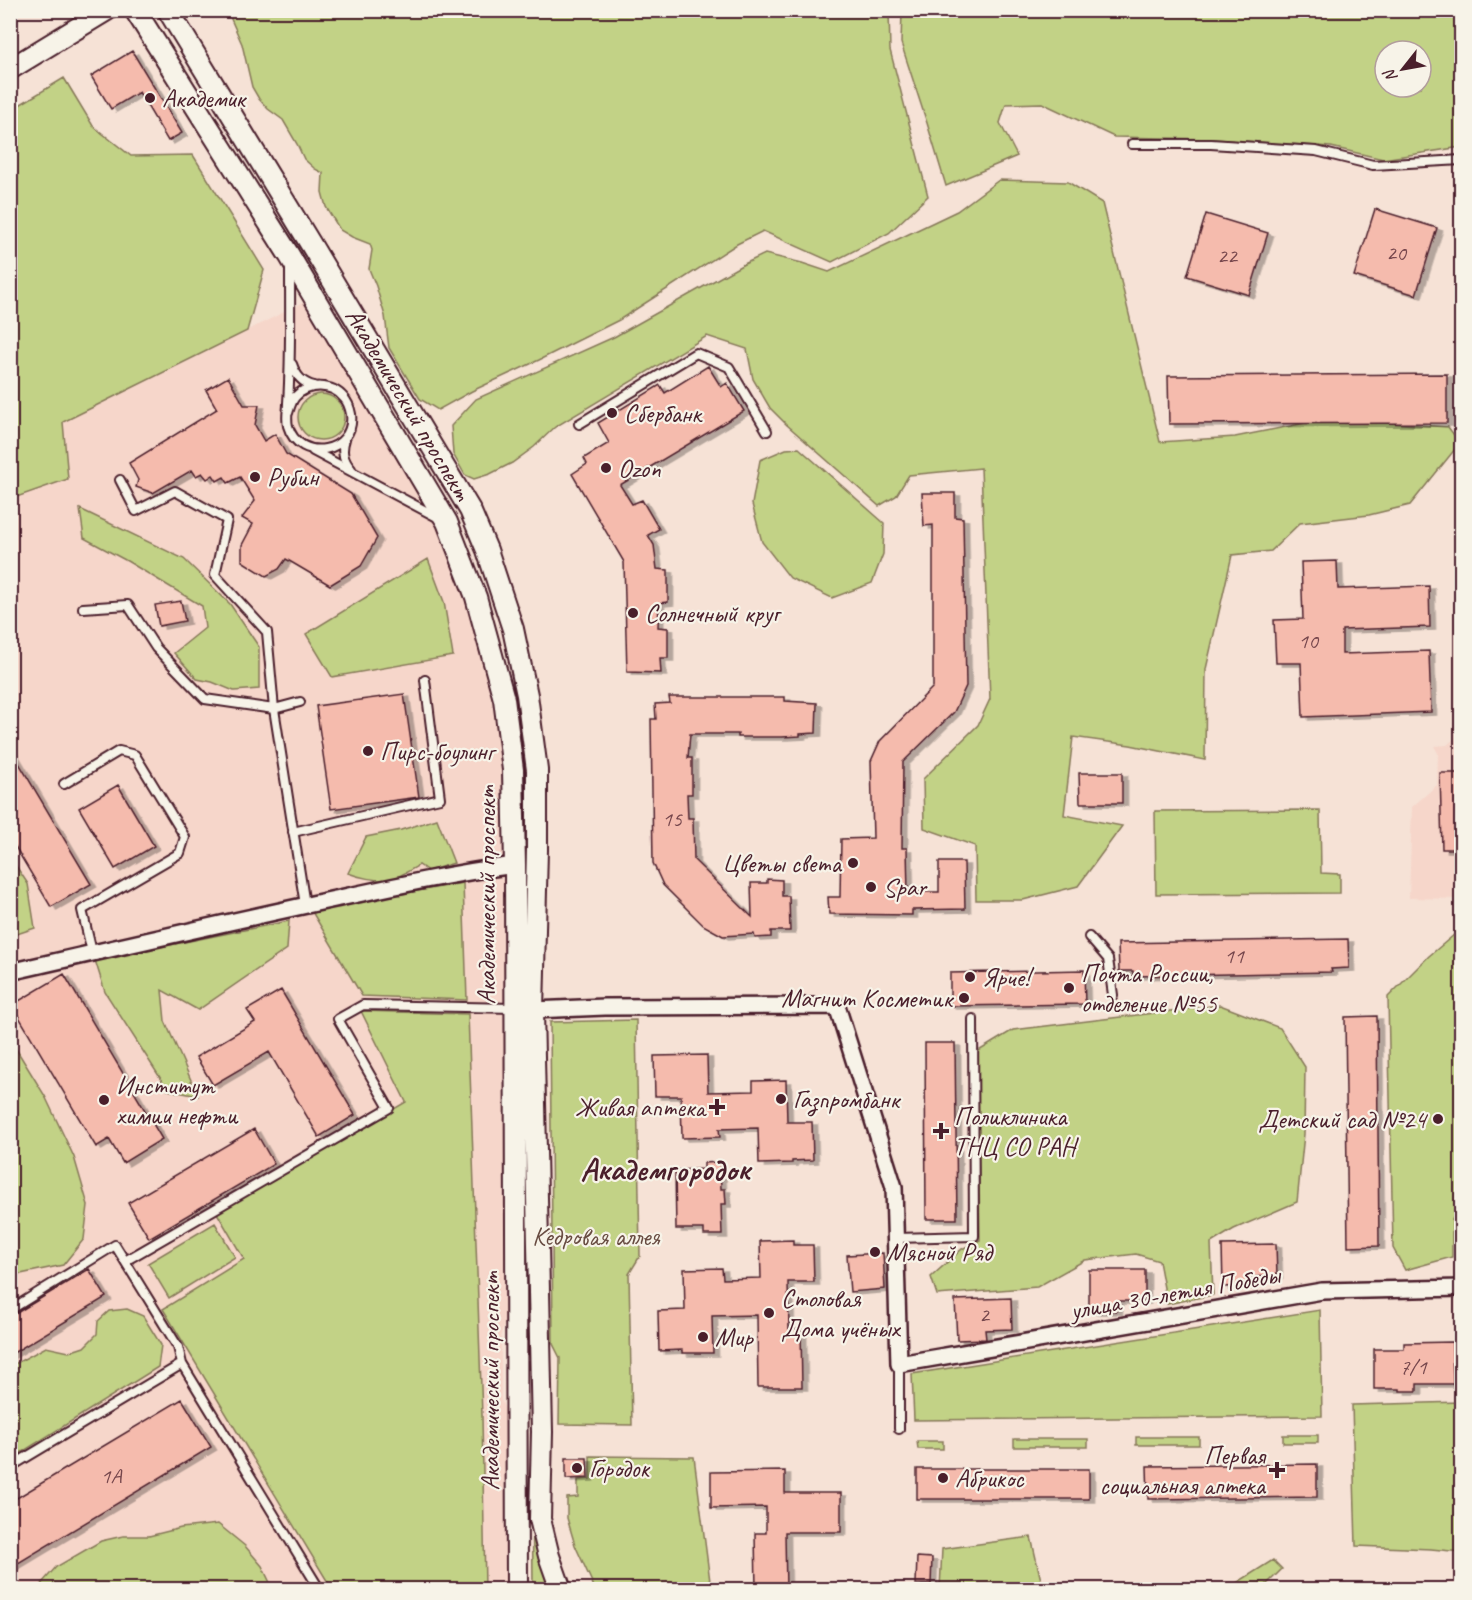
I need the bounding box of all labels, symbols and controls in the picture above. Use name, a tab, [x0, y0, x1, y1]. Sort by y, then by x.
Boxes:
north arrow	[1373, 39, 1433, 99]
text: N	[1378, 64, 1402, 86]
place label: Академик	[162, 82, 247, 115]
marker: Академик	[143, 91, 157, 105]
house number: 20	[1386, 239, 1408, 267]
house number: 22	[1217, 242, 1239, 270]
street label: Академический проспект	[338, 302, 480, 508]
place label: Сбербанк	[624, 397, 704, 430]
marker: Сбербанк	[605, 406, 619, 420]
place label: Ozon	[618, 452, 661, 485]
place label: Рубин	[267, 461, 320, 494]
marker: Ozon	[599, 461, 613, 475]
marker: Рубин	[248, 470, 262, 484]
place label: Солнечный круг	[645, 597, 782, 630]
marker: Солнечный круг	[626, 606, 640, 620]
house number: 10	[1298, 627, 1320, 655]
place label: Пирс-боулинг	[380, 735, 498, 768]
marker: Пирс-боулинг	[361, 744, 375, 758]
street label: Академический проспект	[470, 784, 503, 1005]
house number: 15	[662, 805, 683, 833]
place label: Цветы света	[722, 847, 843, 880]
marker: Цветы света	[846, 856, 860, 870]
place label: Spar	[883, 871, 928, 904]
marker: Spar	[864, 880, 878, 894]
house number: 11	[1224, 942, 1245, 970]
place label: Почта России, отделение №55	[1081, 957, 1218, 1020]
place label: Ярче!	[982, 961, 1035, 994]
marker: Ярче!	[963, 970, 977, 984]
marker: Почта России, отделение №55	[1062, 981, 1076, 995]
place label: Магнит Косметик	[781, 982, 954, 1015]
marker: Магнит Косметик	[957, 991, 971, 1005]
place label: Институт химии нефти	[116, 1069, 239, 1132]
place label: Газпромбанк	[793, 1083, 901, 1117]
place label: Живая аптека	[575, 1091, 707, 1124]
marker: Газпромбанк	[774, 1092, 788, 1106]
marker: Институт химии нефти	[97, 1093, 111, 1107]
marker: Живая аптека	[710, 1100, 724, 1114]
place label: Поликлиника ТНЦ СО РАН	[954, 1100, 1080, 1163]
place label: Детский сад №24	[1258, 1103, 1428, 1136]
marker: Детский сад №24	[1431, 1112, 1445, 1126]
marker: Поликлиника ТНЦ СО РАН	[932, 1122, 950, 1140]
district label: Академгородок	[580, 1149, 753, 1190]
park label: Кедровая аллея	[532, 1220, 661, 1253]
place label: Мясной Ряд	[887, 1236, 995, 1269]
marker: Мясной Ряд	[868, 1245, 882, 1259]
street label: улица 30-летия Победы	[1066, 1257, 1285, 1328]
street label: Академический проспект	[474, 1270, 507, 1491]
place label: Столовая Дома учёных	[781, 1282, 902, 1345]
house number: 2	[979, 1301, 991, 1329]
marker: Столовая Дома учёных	[762, 1306, 776, 1320]
place label: Мир	[715, 1321, 754, 1354]
marker: Мир	[696, 1330, 710, 1344]
house number: 7/1	[1399, 1353, 1428, 1381]
place label: Первая социальная аптека	[1099, 1439, 1267, 1502]
place label: Городок	[589, 1452, 651, 1485]
marker: Городок	[570, 1461, 584, 1475]
house number: 1А	[101, 1462, 122, 1490]
place label: Абрикос	[955, 1462, 1025, 1495]
marker: Первая социальная аптека	[1270, 1463, 1284, 1477]
marker: Абрикос	[936, 1471, 950, 1485]

